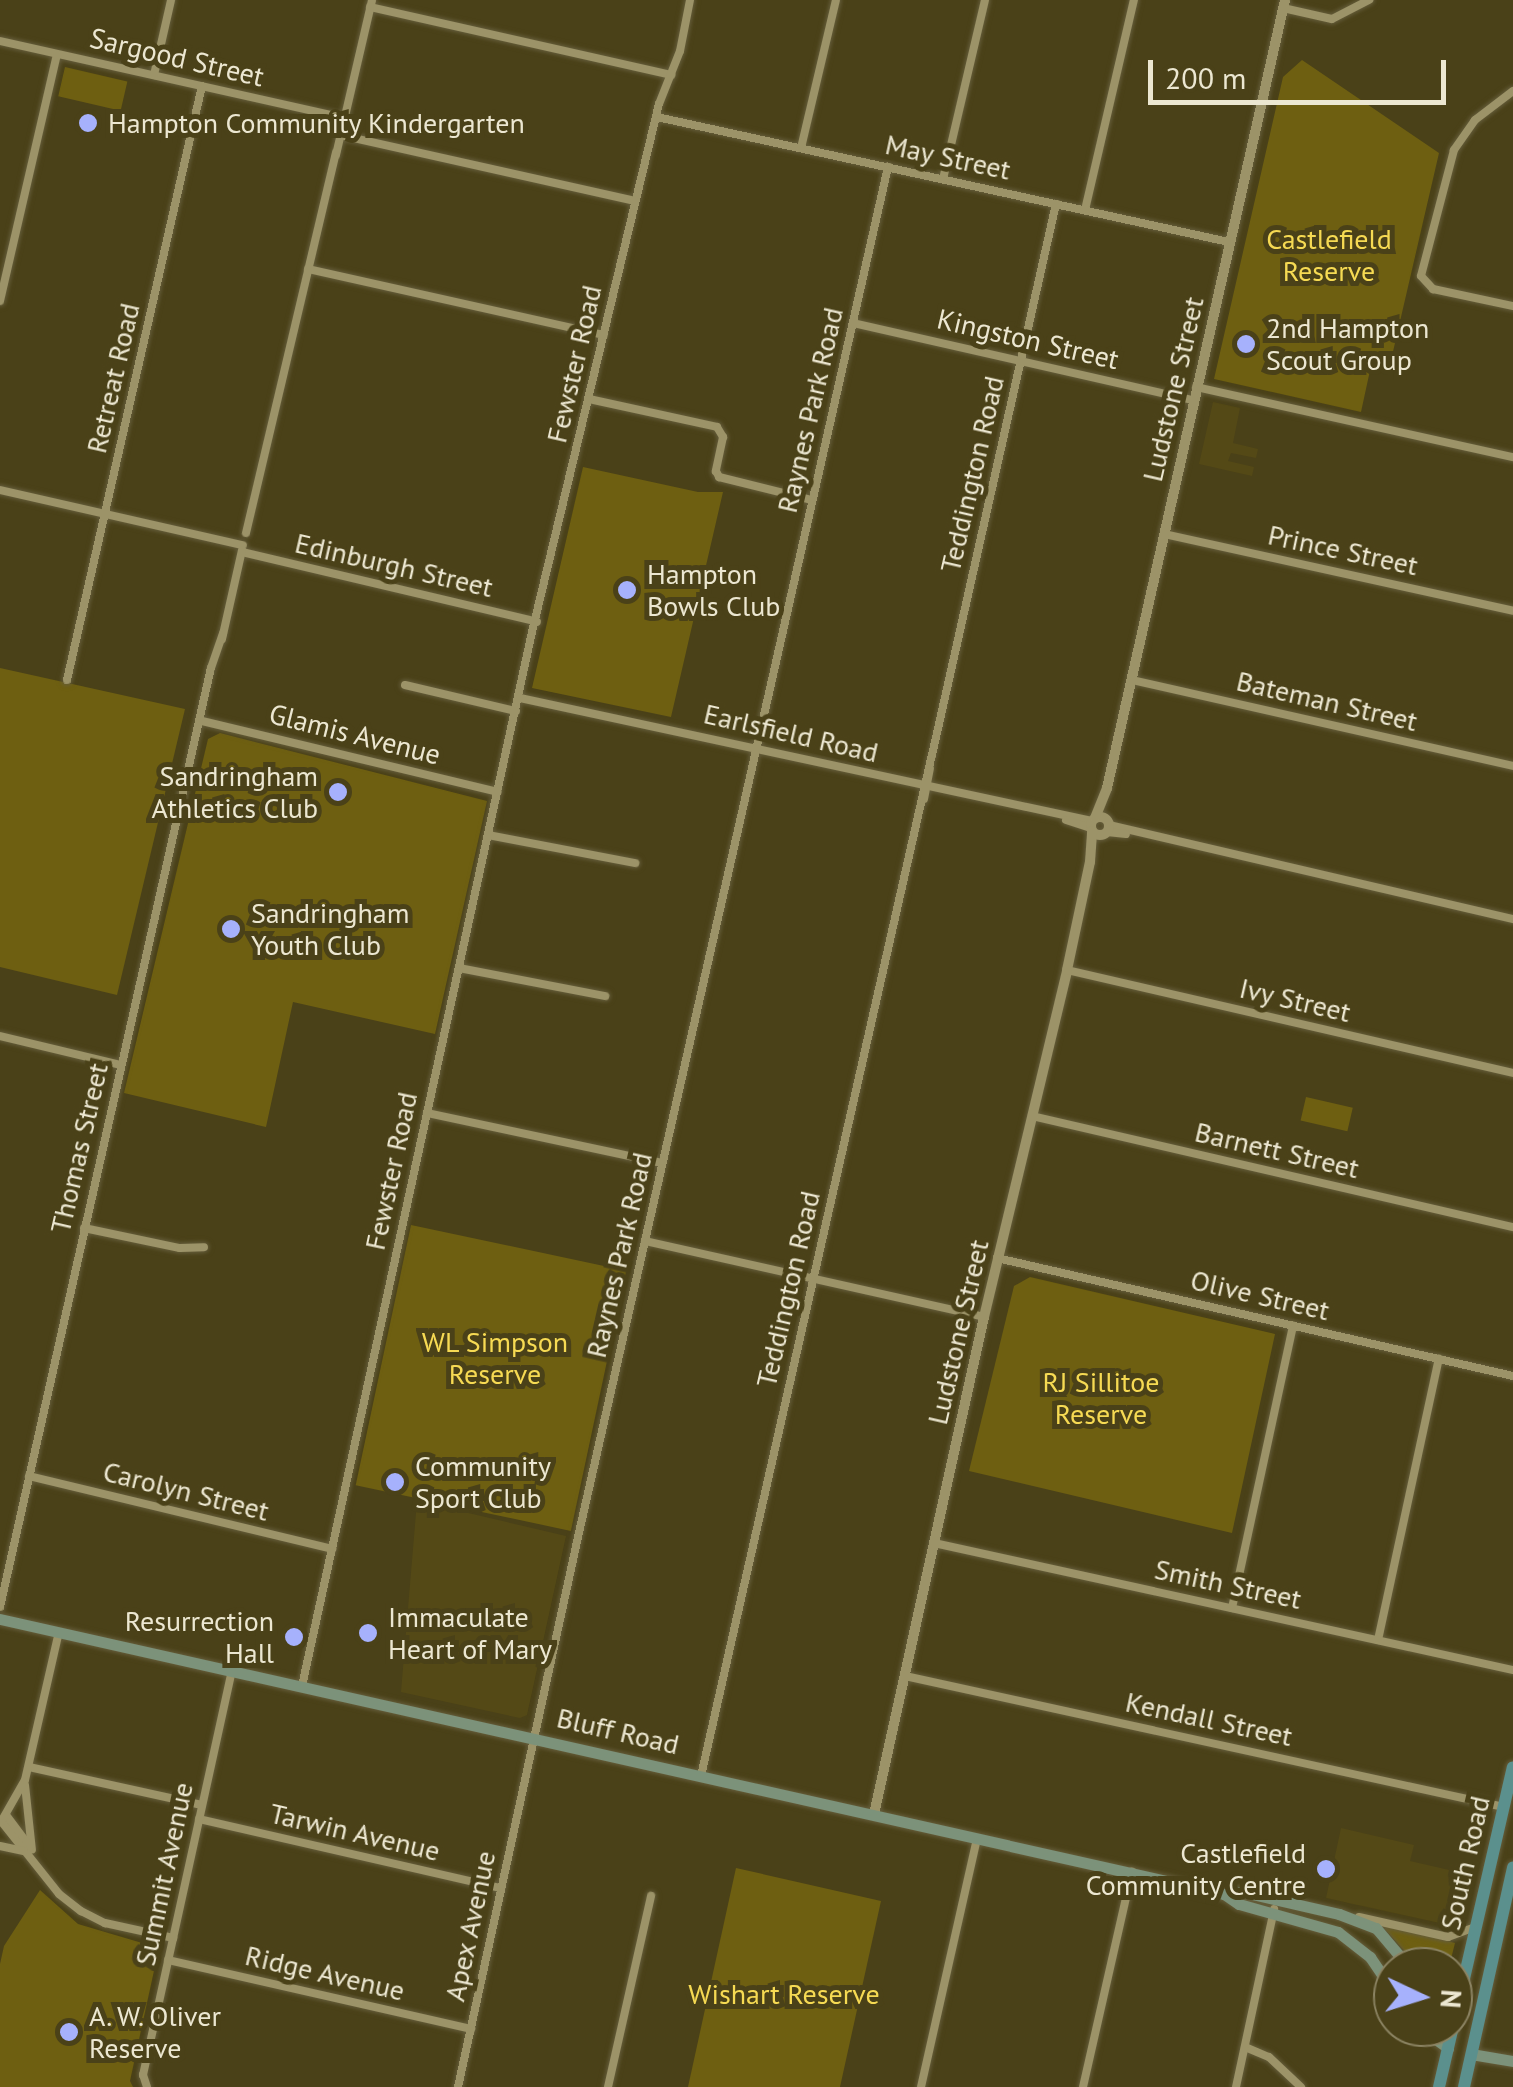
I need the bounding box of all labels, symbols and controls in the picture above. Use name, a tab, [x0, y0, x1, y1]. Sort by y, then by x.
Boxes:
street label: Sargood Street	[87, 21, 267, 93]
scale bar	[1153, 40, 1450, 102]
text: 200 m	[1165, 58, 1246, 97]
place label: Hampton Community Kindergarten	[108, 106, 526, 140]
marker: Hampton Community Kindergarten	[77, 112, 99, 134]
street label: May Street	[882, 127, 1014, 187]
park label: Castlefield Reserve	[1266, 222, 1392, 288]
street label: Fewster Road	[540, 282, 608, 446]
street label: Ludstone Street	[1135, 293, 1211, 485]
street label: Retreat Road	[79, 300, 147, 456]
street label: Kingston Street	[934, 302, 1122, 376]
street label: Raynes Park Road	[770, 304, 850, 516]
place label: 2nd Hampton Scout Group	[1266, 311, 1429, 377]
marker: 2nd Hampton Scout Group	[1235, 333, 1257, 355]
street label: Teddington Road	[933, 373, 1011, 575]
street label: Prince Street	[1265, 518, 1421, 582]
street label: Edinburgh Street	[292, 526, 496, 604]
place label: Hampton Bowls Club	[647, 557, 780, 623]
marker: Hampton Bowls Club	[616, 579, 638, 601]
street label: Bateman Street	[1233, 664, 1421, 738]
street label: Glamis Avenue	[265, 696, 445, 772]
street label: Earlsfield Road	[701, 697, 881, 769]
place label: Sandringham Athletics Club	[152, 759, 318, 825]
marker: Sandringham Athletics Club	[327, 781, 349, 803]
place label: Sandringham Youth Club	[251, 896, 409, 962]
marker: Sandringham Youth Club	[220, 918, 242, 940]
street label: Ivy Street	[1236, 971, 1354, 1029]
street label: Thomas Street	[43, 1060, 115, 1236]
street label: Fewster Road	[358, 1089, 424, 1253]
street label: Barnett Street	[1192, 1115, 1362, 1185]
street label: Raynes Park Road	[579, 1149, 659, 1361]
street label: Teddington Road	[749, 1188, 827, 1390]
street label: Ludstone Street	[920, 1236, 996, 1428]
street label: Olive Street	[1187, 1263, 1333, 1327]
park label: WL Simpson Reserve	[421, 1325, 569, 1391]
park label: RJ Sillitoe Reserve	[1043, 1365, 1159, 1431]
place label: Community Sport Club	[415, 1449, 551, 1515]
street label: Carolyn Street	[100, 1454, 272, 1528]
marker: Community Sport Club	[384, 1471, 406, 1493]
street label: Smith Street	[1152, 1552, 1304, 1616]
place label: Immaculate Heart of Mary	[388, 1600, 552, 1666]
place label: Resurrection Hall	[125, 1604, 274, 1670]
marker: Immaculate Heart of Mary	[357, 1622, 379, 1644]
marker: Resurrection Hall	[283, 1626, 305, 1648]
street label: Kendall Street	[1123, 1685, 1295, 1753]
street label: Bluff Road	[554, 1701, 682, 1761]
street label: Summit Avenue	[128, 1779, 200, 1969]
street label: South Road	[1433, 1793, 1497, 1933]
street label: Tarwin Avenue	[266, 1796, 444, 1868]
place label: Castlefield Community Centre	[1085, 1836, 1306, 1902]
street label: Apex Avenue	[438, 1847, 502, 2005]
marker: Castlefield Community Centre	[1315, 1858, 1337, 1880]
street label: Ridge Avenue	[242, 1938, 408, 2008]
north arrow	[1373, 1947, 1473, 2047]
park label: Wishart Reserve	[688, 1977, 880, 2011]
text: N	[1432, 1989, 1471, 2009]
place label: A. W. Oliver Reserve	[89, 1999, 226, 2065]
marker: A. W. Oliver Reserve	[58, 2021, 80, 2043]

